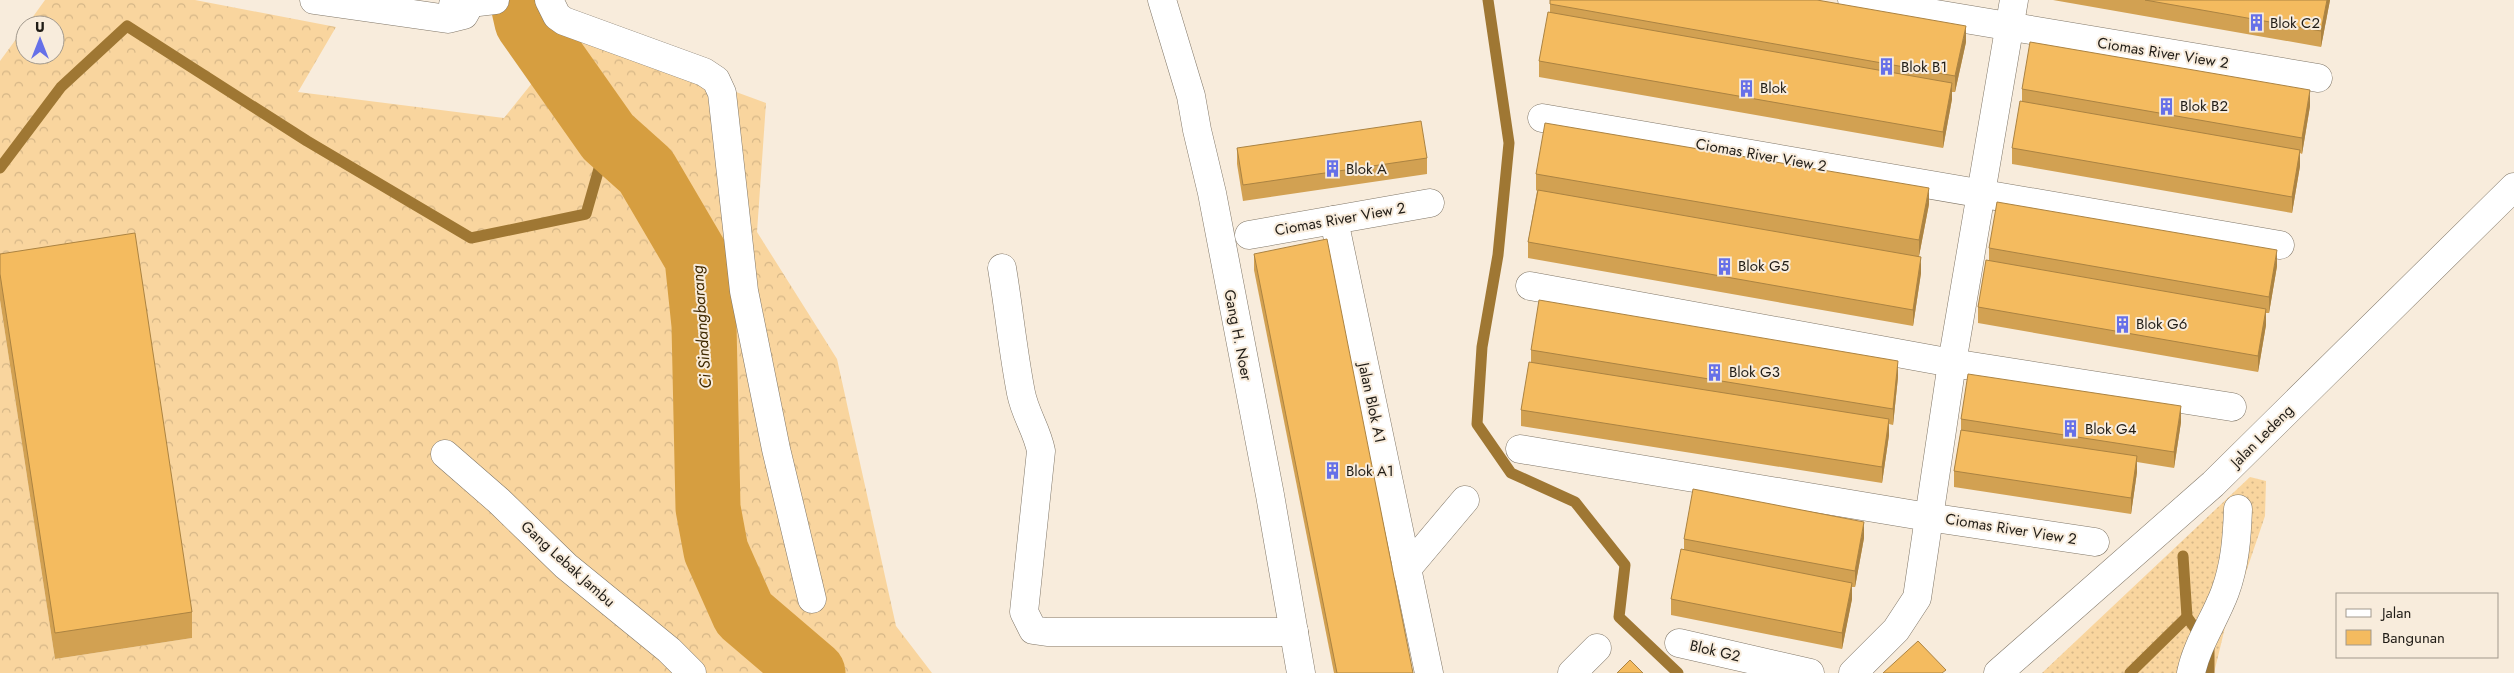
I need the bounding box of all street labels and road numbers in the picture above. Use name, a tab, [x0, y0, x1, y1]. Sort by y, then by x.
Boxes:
street label: Ciomas River View 2	[2096, 32, 2230, 74]
street label: Ciomas River View 2	[1694, 133, 1828, 177]
street label: Ciomas River View 2	[1273, 197, 1407, 241]
street label: Gang H. Noer	[1218, 288, 1258, 383]
street label: Jalan Blok A1	[1352, 359, 1391, 445]
street label: Jalan Ledeng	[2224, 400, 2298, 474]
street label: Ciomas River View 2	[1944, 508, 2078, 550]
street label: Gang Lebak Jambu	[516, 516, 620, 612]
street label: Blok G2	[1688, 635, 1742, 667]

